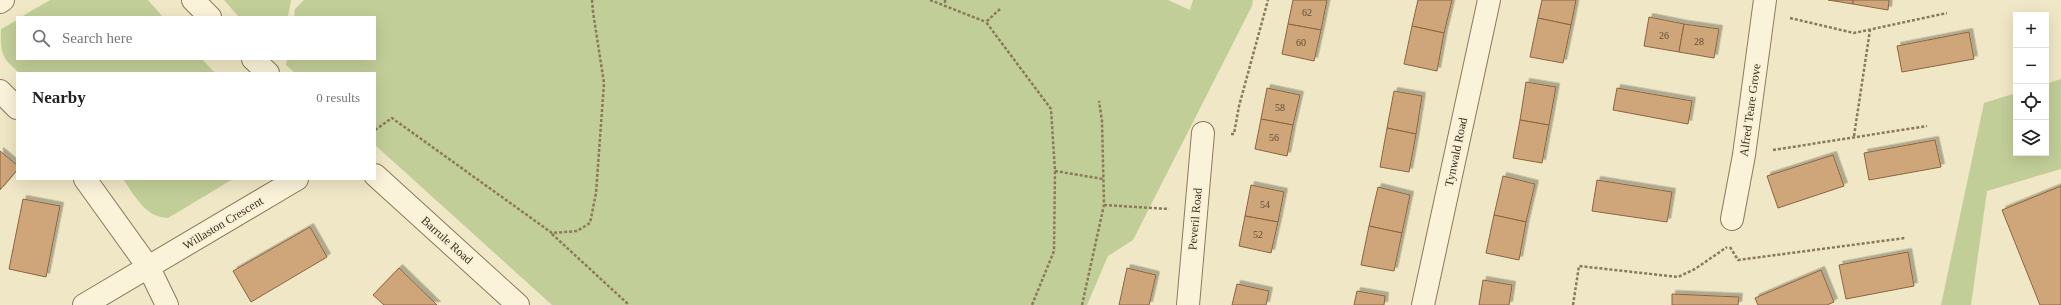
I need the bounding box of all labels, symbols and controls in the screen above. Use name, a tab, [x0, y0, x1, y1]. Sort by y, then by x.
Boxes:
house number: 62	[1302, 7, 1312, 18]
map controls	[2013, 12, 2049, 156]
button: +	[2013, 12, 2049, 48]
search box	[16, 16, 376, 60]
icon: search	[30, 27, 52, 49]
text: Search here	[62, 30, 132, 46]
house number: 26	[1659, 30, 1669, 41]
house number: 28	[1694, 36, 1704, 47]
house number: 60	[1296, 37, 1306, 48]
button: −	[2013, 48, 2049, 84]
street label: Alfred Teare Grove	[1737, 63, 1763, 157]
button: locate	[2013, 84, 2049, 120]
text: Nearby	[32, 88, 86, 107]
text: 0 results	[316, 90, 360, 105]
house number: 58	[1275, 102, 1285, 113]
street label: Tynwald Road	[1442, 116, 1470, 188]
button: layers	[2013, 120, 2049, 156]
house number: 56	[1269, 132, 1279, 143]
street label: Peveril Road	[1185, 187, 1205, 251]
street label: Willaston Crescent	[180, 193, 266, 252]
house number: 54	[1260, 199, 1270, 210]
street label: Barrule Road	[418, 213, 476, 267]
house number: 52	[1253, 229, 1263, 240]

